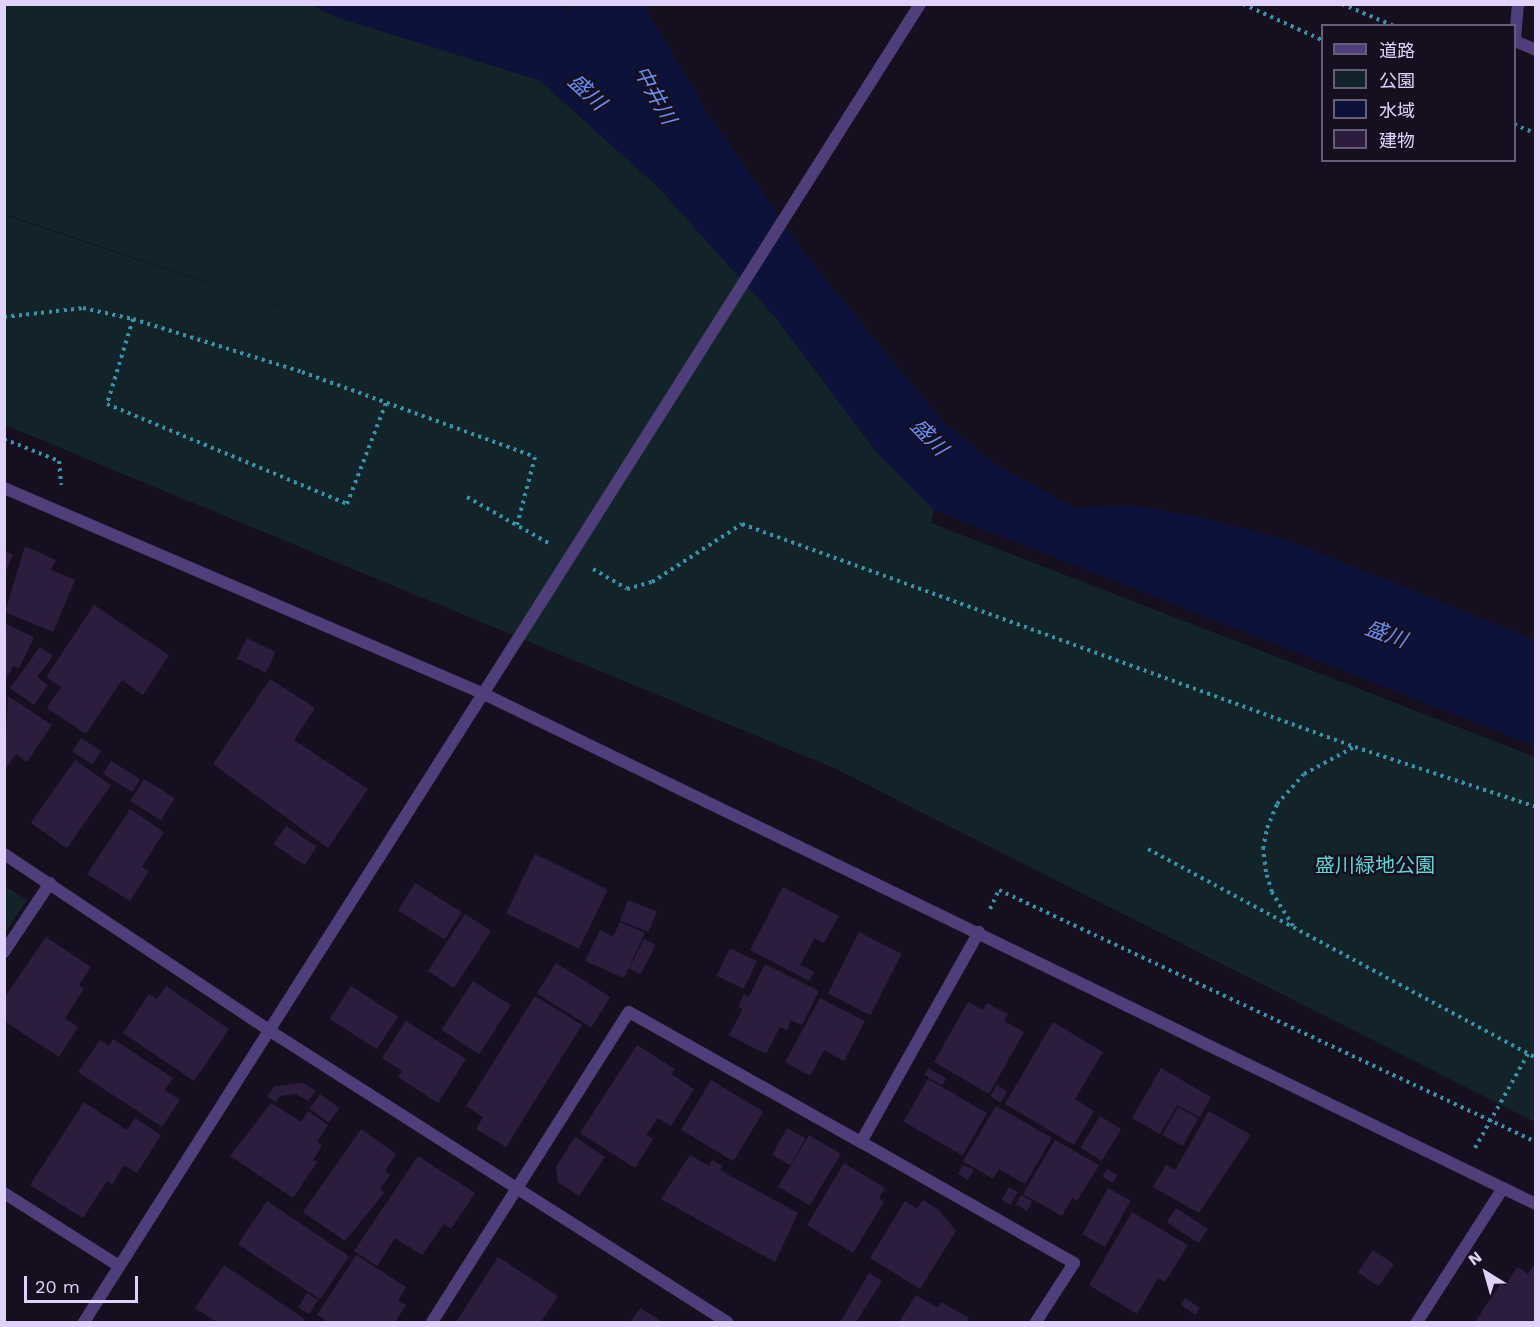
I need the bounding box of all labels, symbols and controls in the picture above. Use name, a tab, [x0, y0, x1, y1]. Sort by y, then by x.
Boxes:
legend	[1321, 24, 1516, 162]
text: 道路	[1379, 40, 1415, 61]
water label: 中井川	[629, 61, 681, 129]
water label: 盛川	[563, 68, 611, 116]
text: 公園	[1379, 70, 1415, 91]
text: 水域	[1379, 100, 1415, 121]
text: 建物	[1379, 130, 1415, 151]
water label: 盛川	[905, 413, 953, 461]
water label: 盛川	[1362, 615, 1410, 653]
park label: 盛川緑地公園	[1315, 853, 1435, 877]
north arrow	[1456, 1243, 1516, 1303]
text: N	[1464, 1247, 1485, 1269]
scale bar	[27, 1264, 141, 1302]
text: 20 m	[35, 1276, 80, 1297]

